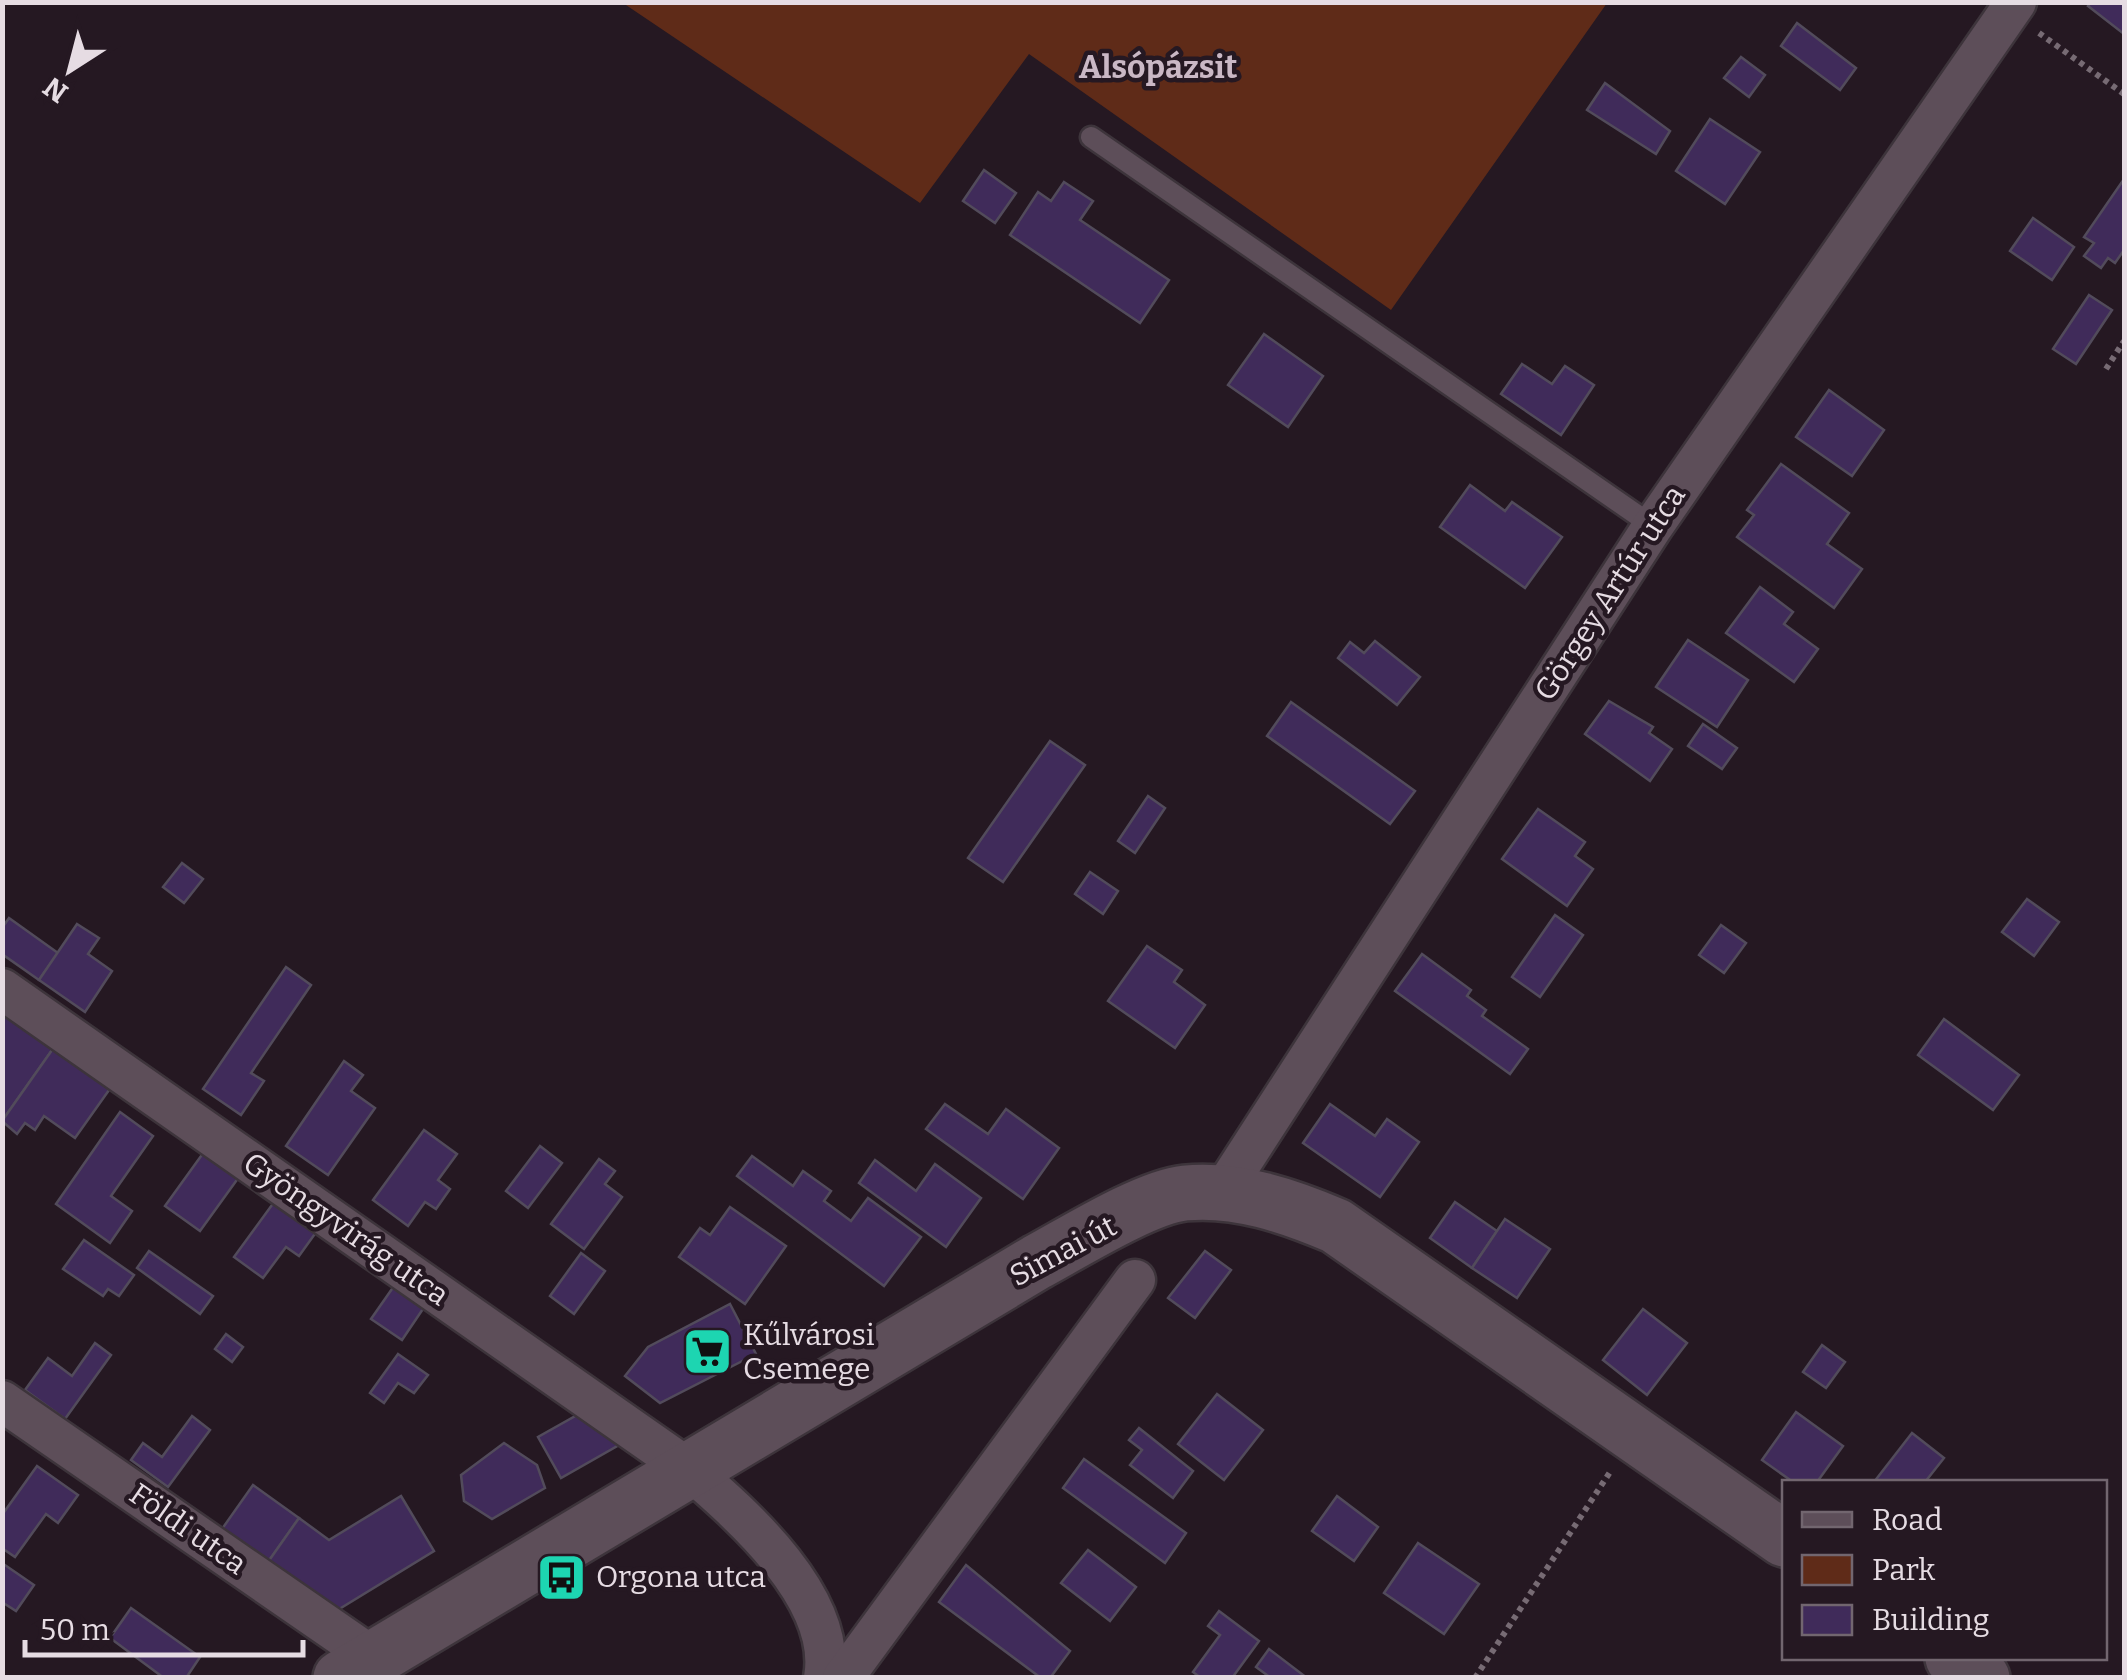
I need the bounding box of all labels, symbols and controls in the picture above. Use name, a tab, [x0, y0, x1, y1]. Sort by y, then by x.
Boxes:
north arrow	[20, 20, 120, 120]
district label: Alsópázsit	[1079, 48, 1238, 86]
text: N	[37, 70, 74, 110]
street label: Görgey Artúr utca	[1527, 479, 1693, 707]
street label: Gyöngyvirág utca	[236, 1145, 456, 1313]
street label: Simai út	[1004, 1208, 1123, 1294]
place label: Kűlvárosi Csemege	[743, 1317, 875, 1387]
supermarket icon: Kűlvárosi Csemege	[682, 1326, 734, 1378]
street label: Földi utca	[123, 1476, 253, 1582]
legend	[1782, 1480, 2107, 1660]
text: Road	[1872, 1502, 1943, 1538]
bus stop icon: Orgona utca	[535, 1551, 587, 1603]
text: Park	[1872, 1552, 1935, 1588]
place label: Orgona utca	[596, 1559, 766, 1595]
scale bar	[25, 1595, 302, 1657]
text: Building	[1872, 1602, 1990, 1638]
text: 50 m	[40, 1612, 110, 1648]

